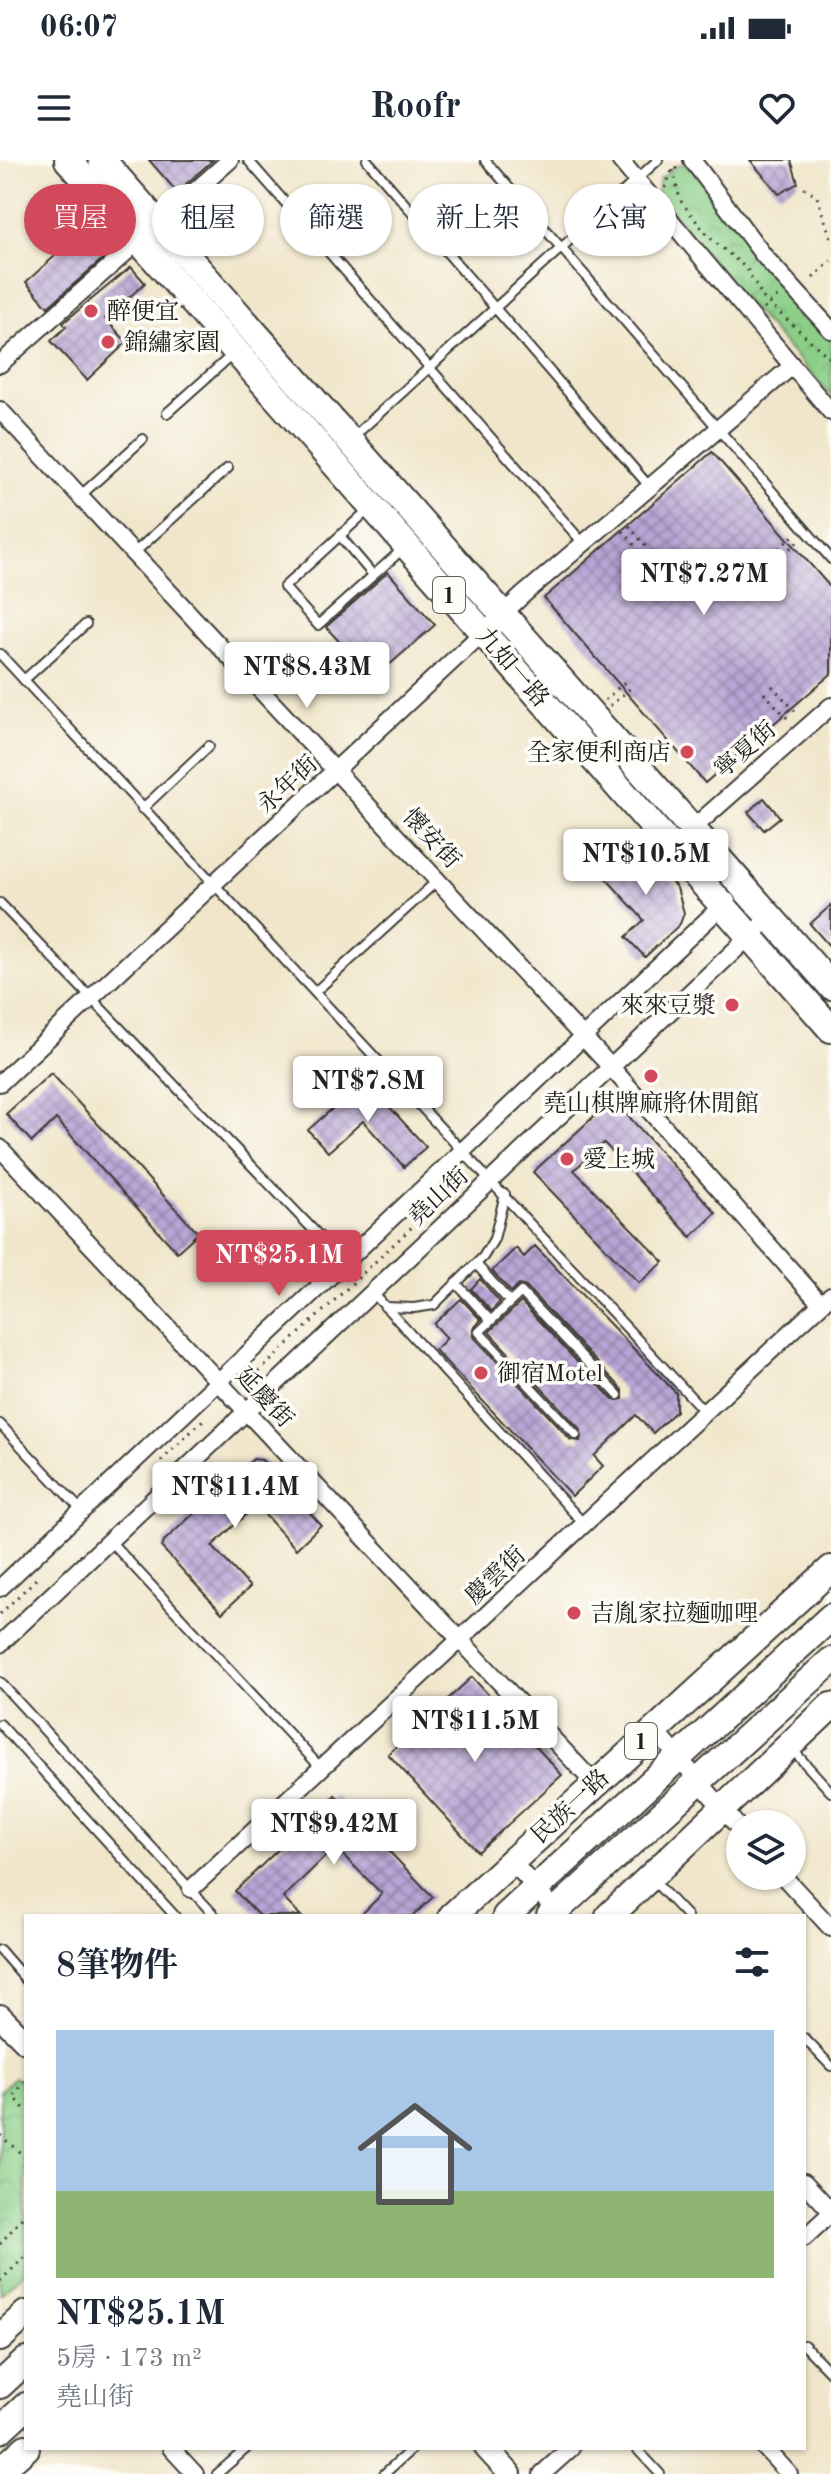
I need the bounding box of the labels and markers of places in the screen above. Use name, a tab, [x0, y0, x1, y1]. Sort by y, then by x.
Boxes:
place label: 醉便宜	[107, 298, 179, 325]
marker: 醉便宜	[82, 302, 100, 320]
place label: 錦繡家園	[124, 329, 220, 356]
marker: 錦繡家園	[99, 333, 117, 351]
pin: NT$7.27M	[621, 549, 787, 617]
pin: NT$8.43M	[224, 642, 390, 710]
place label: 全家便利商店	[527, 739, 671, 766]
marker: 全家便利商店	[678, 743, 696, 761]
pin: NT$10.5M	[563, 829, 729, 897]
place label: 來來豆漿	[620, 992, 716, 1019]
marker: 來來豆漿	[723, 996, 741, 1014]
pin: NT$7.8M	[294, 1056, 442, 1124]
marker: 堯山棋牌麻將休閒館	[642, 1067, 660, 1085]
place label: 堯山棋牌麻將休閒館	[543, 1090, 759, 1117]
place label: 愛上城	[583, 1146, 655, 1173]
marker: 愛上城	[558, 1150, 576, 1168]
pin: NT$25.1M	[196, 1230, 362, 1298]
place label: 御宿Motel	[497, 1360, 603, 1387]
marker: 御宿Motel	[472, 1364, 490, 1382]
pin: NT$11.4M	[152, 1462, 318, 1530]
place label: 吉胤家拉麵咖哩	[590, 1600, 758, 1627]
marker: 吉胤家拉麵咖哩	[565, 1604, 583, 1622]
pin: NT$11.5M	[392, 1696, 558, 1764]
pin: NT$9.42M	[251, 1799, 417, 1867]

